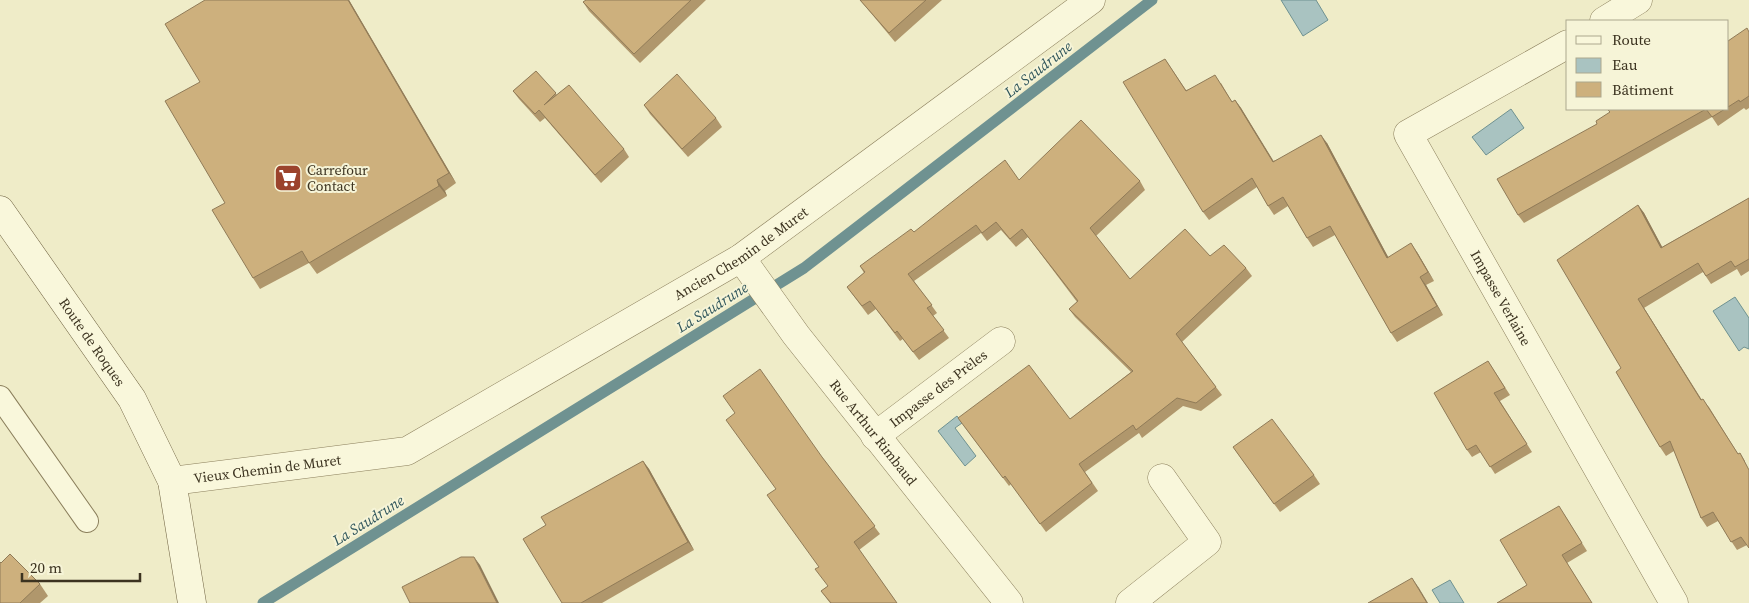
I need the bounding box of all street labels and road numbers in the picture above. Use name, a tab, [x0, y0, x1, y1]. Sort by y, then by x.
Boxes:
street label: Ancien Chemin de Muret	[670, 202, 812, 305]
street label: Impasse Verlaine	[1466, 246, 1536, 350]
street label: Route de Roques	[54, 294, 130, 390]
street label: Impasse des Prèles	[885, 345, 991, 432]
street label: Rue Arthur Rimbaud	[825, 375, 922, 490]
street label: Vieux Chemin de Muret	[192, 449, 343, 488]

